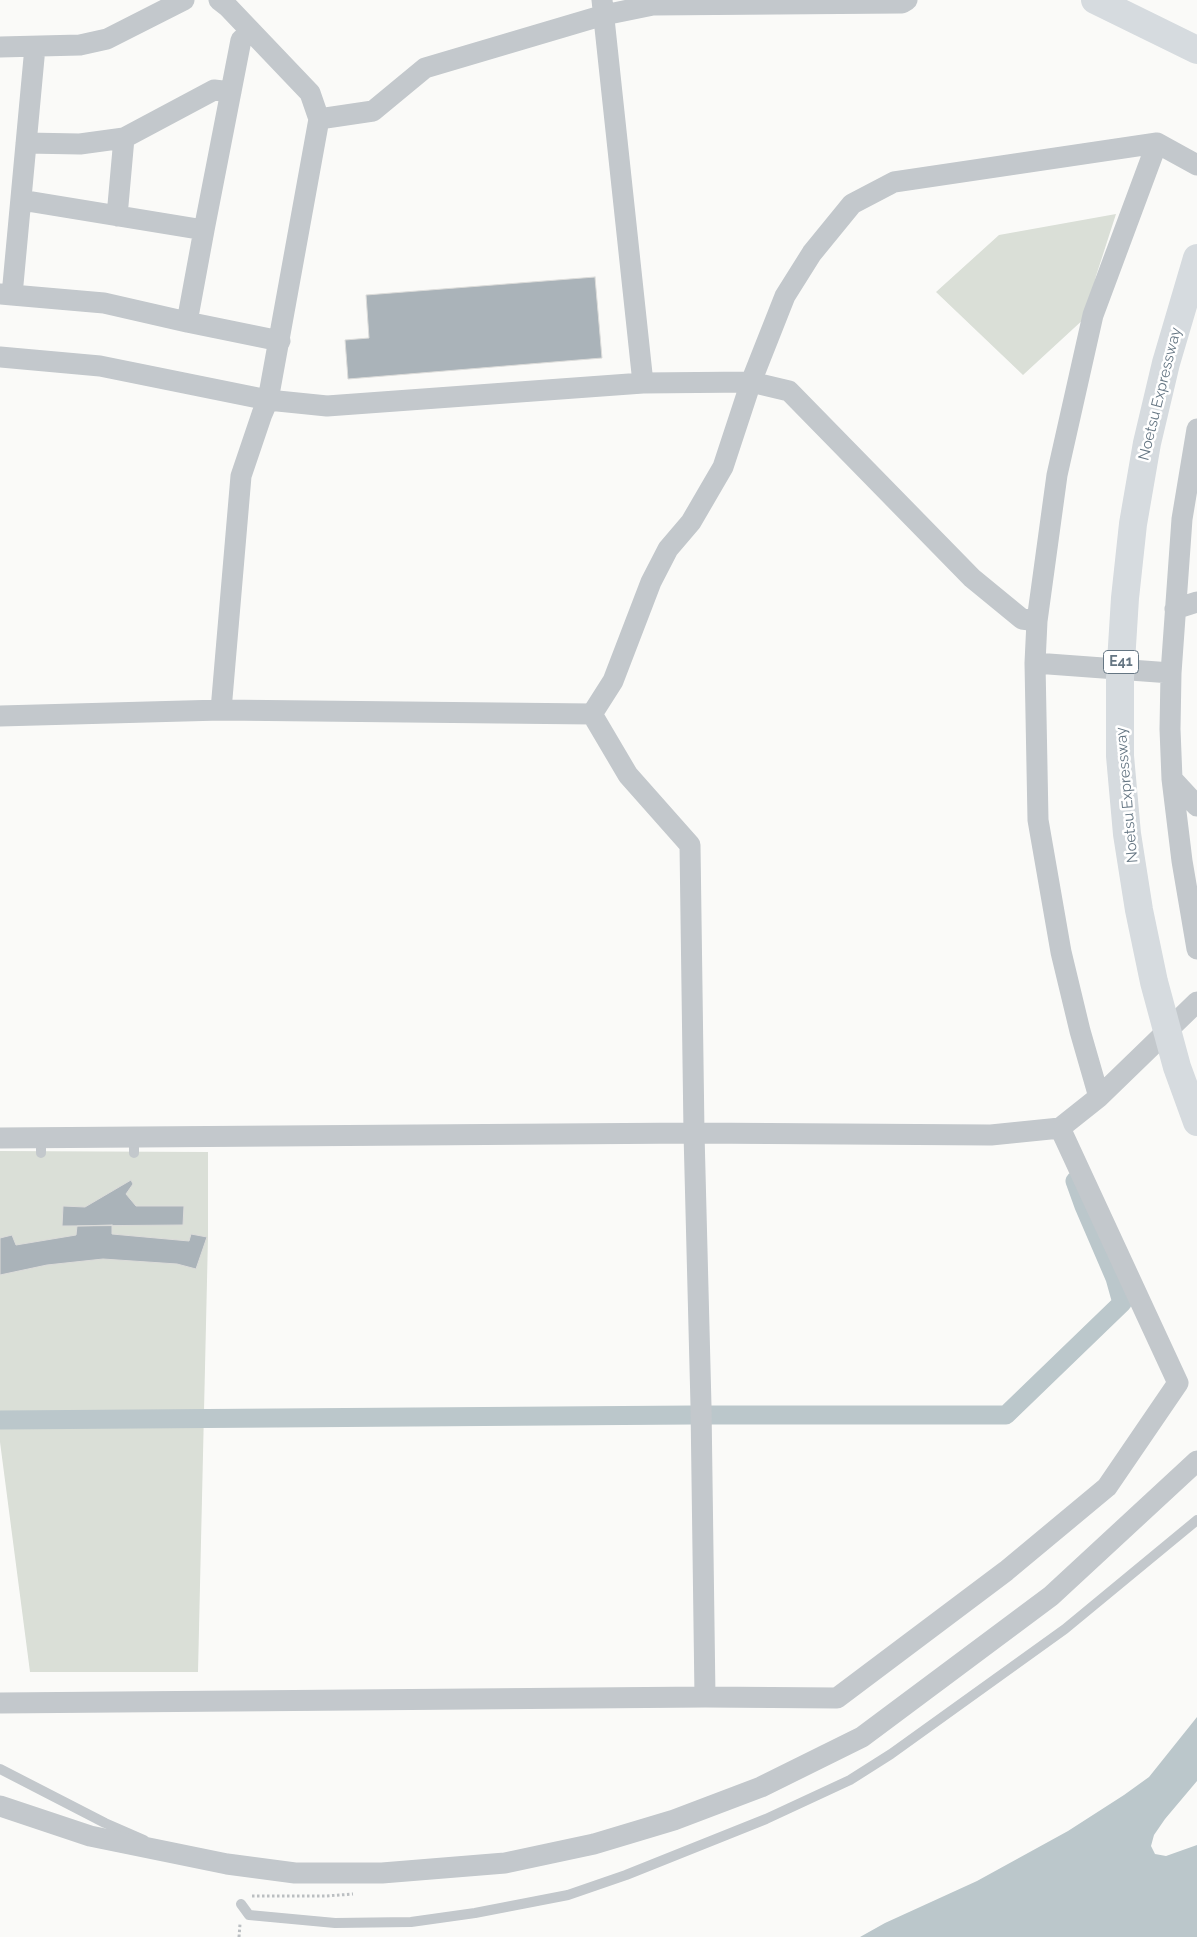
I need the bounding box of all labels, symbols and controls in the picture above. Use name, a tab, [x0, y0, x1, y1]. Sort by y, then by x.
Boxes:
street label: Noetsu Expressway	[1135, 326, 1185, 462]
road number: E41	[1104, 650, 1138, 674]
street label: Noetsu Expressway	[1112, 726, 1142, 864]

